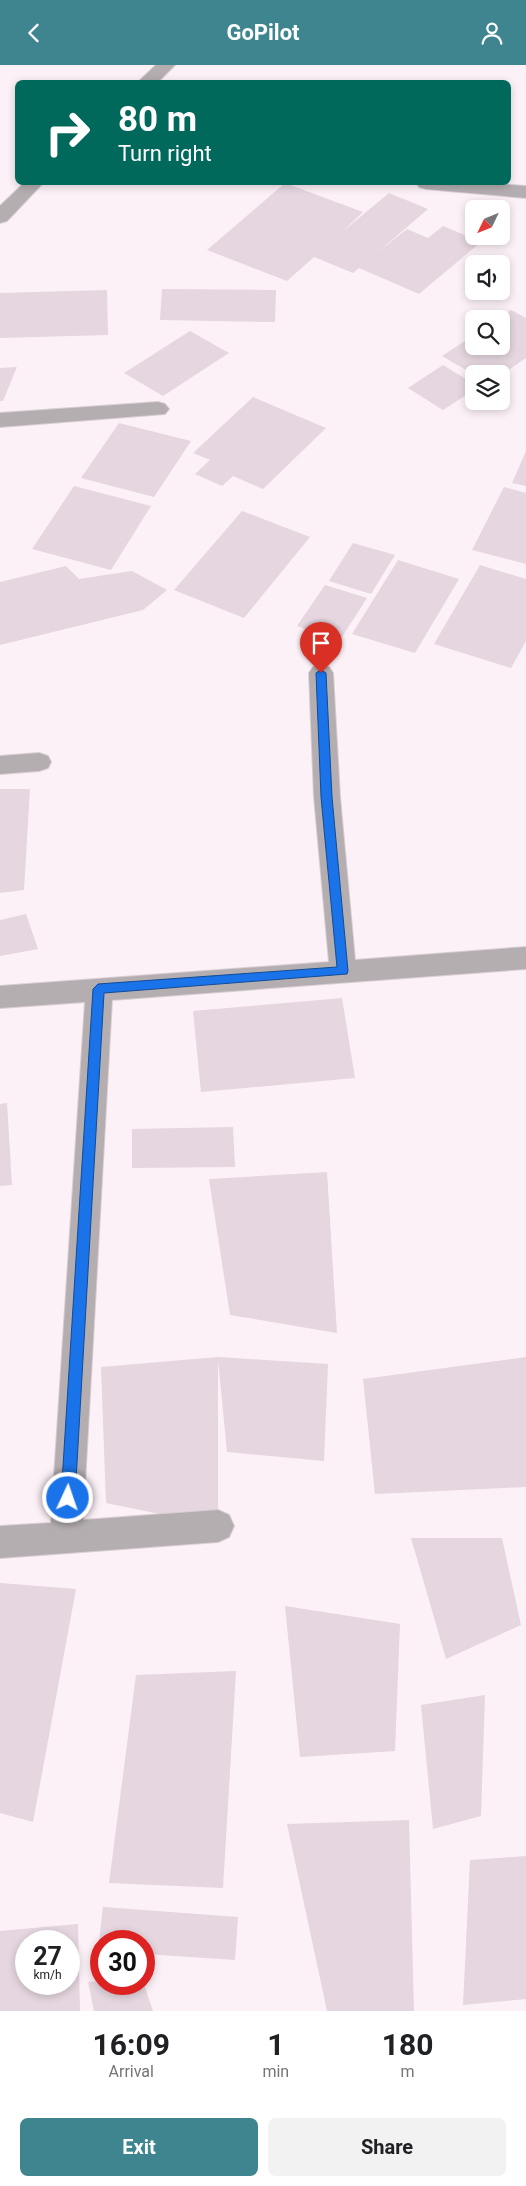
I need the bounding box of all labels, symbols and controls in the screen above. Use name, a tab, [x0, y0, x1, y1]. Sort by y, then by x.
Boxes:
icon: back	[20, 19, 48, 47]
icon: person	[478, 19, 506, 47]
text: GoPilot	[226, 20, 300, 45]
text: 80 m	[118, 99, 197, 140]
icon: right	[35, 100, 100, 165]
text: Turn right	[118, 141, 212, 166]
north arrow	[465, 200, 510, 245]
map controls	[465, 200, 510, 410]
button: sound	[465, 255, 510, 300]
button: search	[465, 310, 510, 355]
button: layers	[465, 365, 510, 410]
pin	[300, 622, 342, 673]
icon: arrive	[307, 629, 335, 657]
position arrow	[41, 1471, 93, 1523]
speed limit sign: 30	[90, 1930, 155, 1995]
text: 27	[33, 1942, 62, 1971]
text: km/h	[33, 1968, 62, 1982]
text: 16:09	[93, 2027, 170, 2062]
text: 1	[267, 2027, 284, 2062]
text: 180	[382, 2027, 433, 2062]
text: Arrival	[109, 2062, 154, 2081]
text: min	[262, 2062, 289, 2081]
text: m	[401, 2062, 415, 2081]
button: Exit	[20, 2118, 258, 2176]
button: Share	[268, 2118, 506, 2176]

